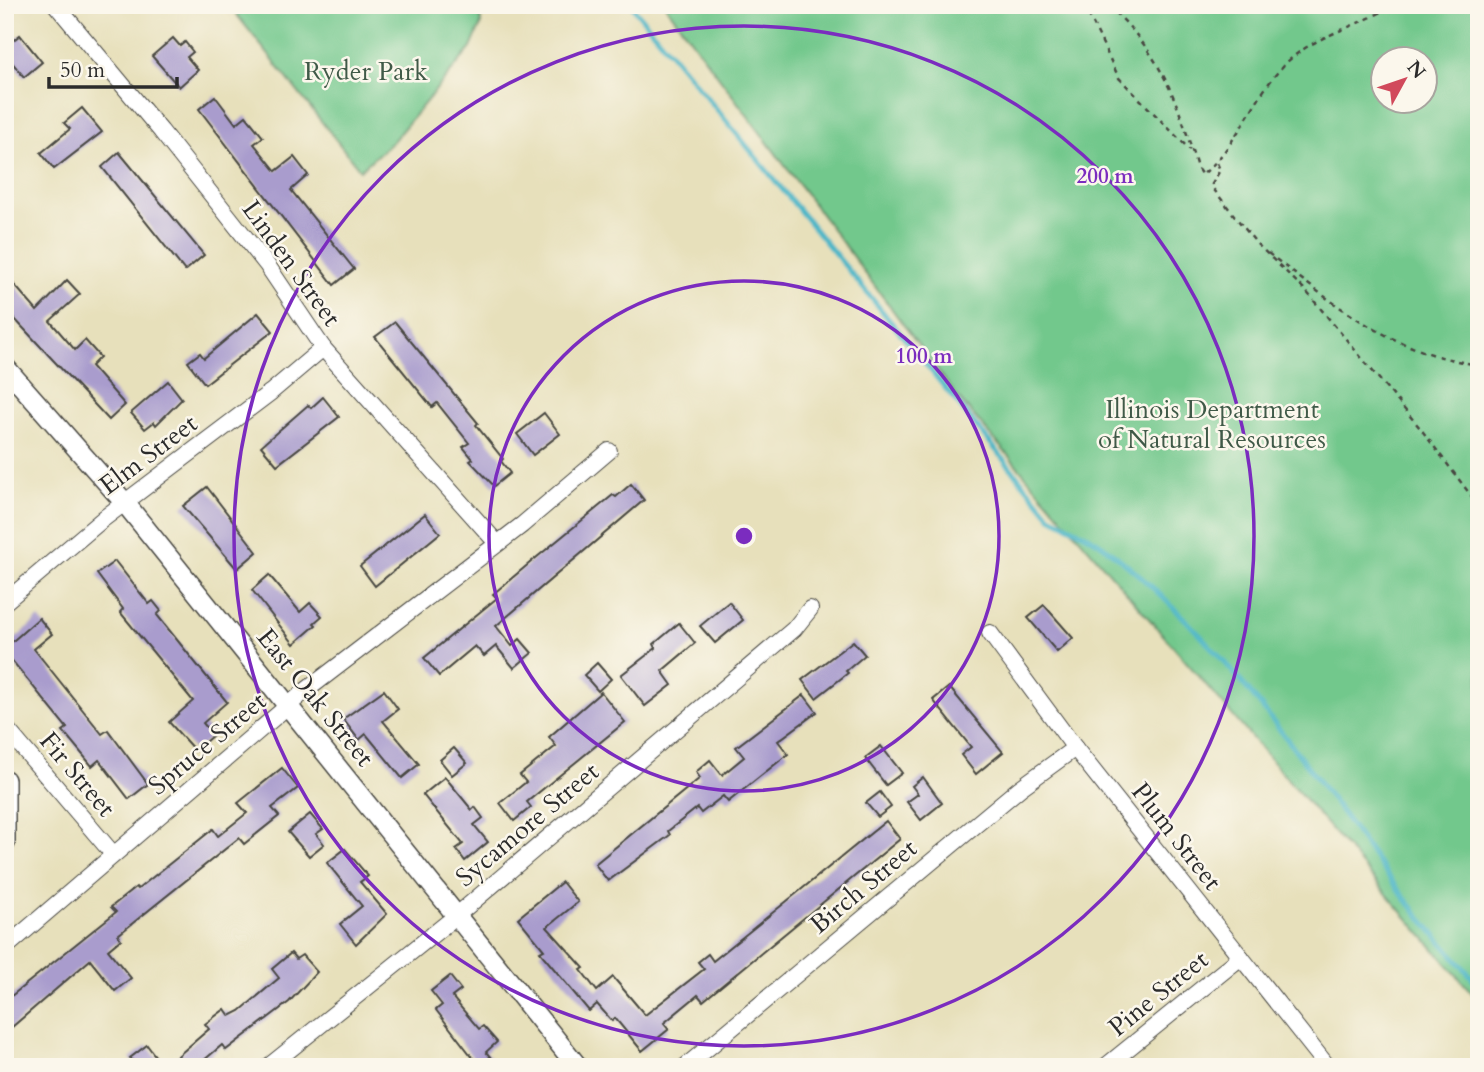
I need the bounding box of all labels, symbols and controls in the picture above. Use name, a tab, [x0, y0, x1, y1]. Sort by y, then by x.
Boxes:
scale bar	[49, 46, 177, 90]
north arrow	[1368, 46, 1438, 116]
park label: Ryder Park	[304, 54, 428, 89]
text: N	[1401, 55, 1432, 85]
text: 50 m	[60, 56, 105, 85]
text: 200 m	[1076, 162, 1134, 191]
street label: Linden Street	[234, 193, 349, 333]
text: 100 m	[895, 342, 953, 371]
park label: Illinois Department of Natural Resources	[1098, 392, 1326, 457]
street label: Elm Street	[92, 406, 204, 503]
centre of rings	[732, 524, 756, 548]
street label: East Oak Street	[249, 621, 382, 774]
street label: Spruce Street	[141, 684, 274, 803]
street label: Fir Street	[32, 724, 124, 824]
street label: Sycamore Street	[448, 754, 606, 895]
street label: Plum Street	[1123, 775, 1230, 897]
street label: Birch Street	[802, 831, 924, 942]
street label: Pine Street	[1101, 942, 1215, 1044]

